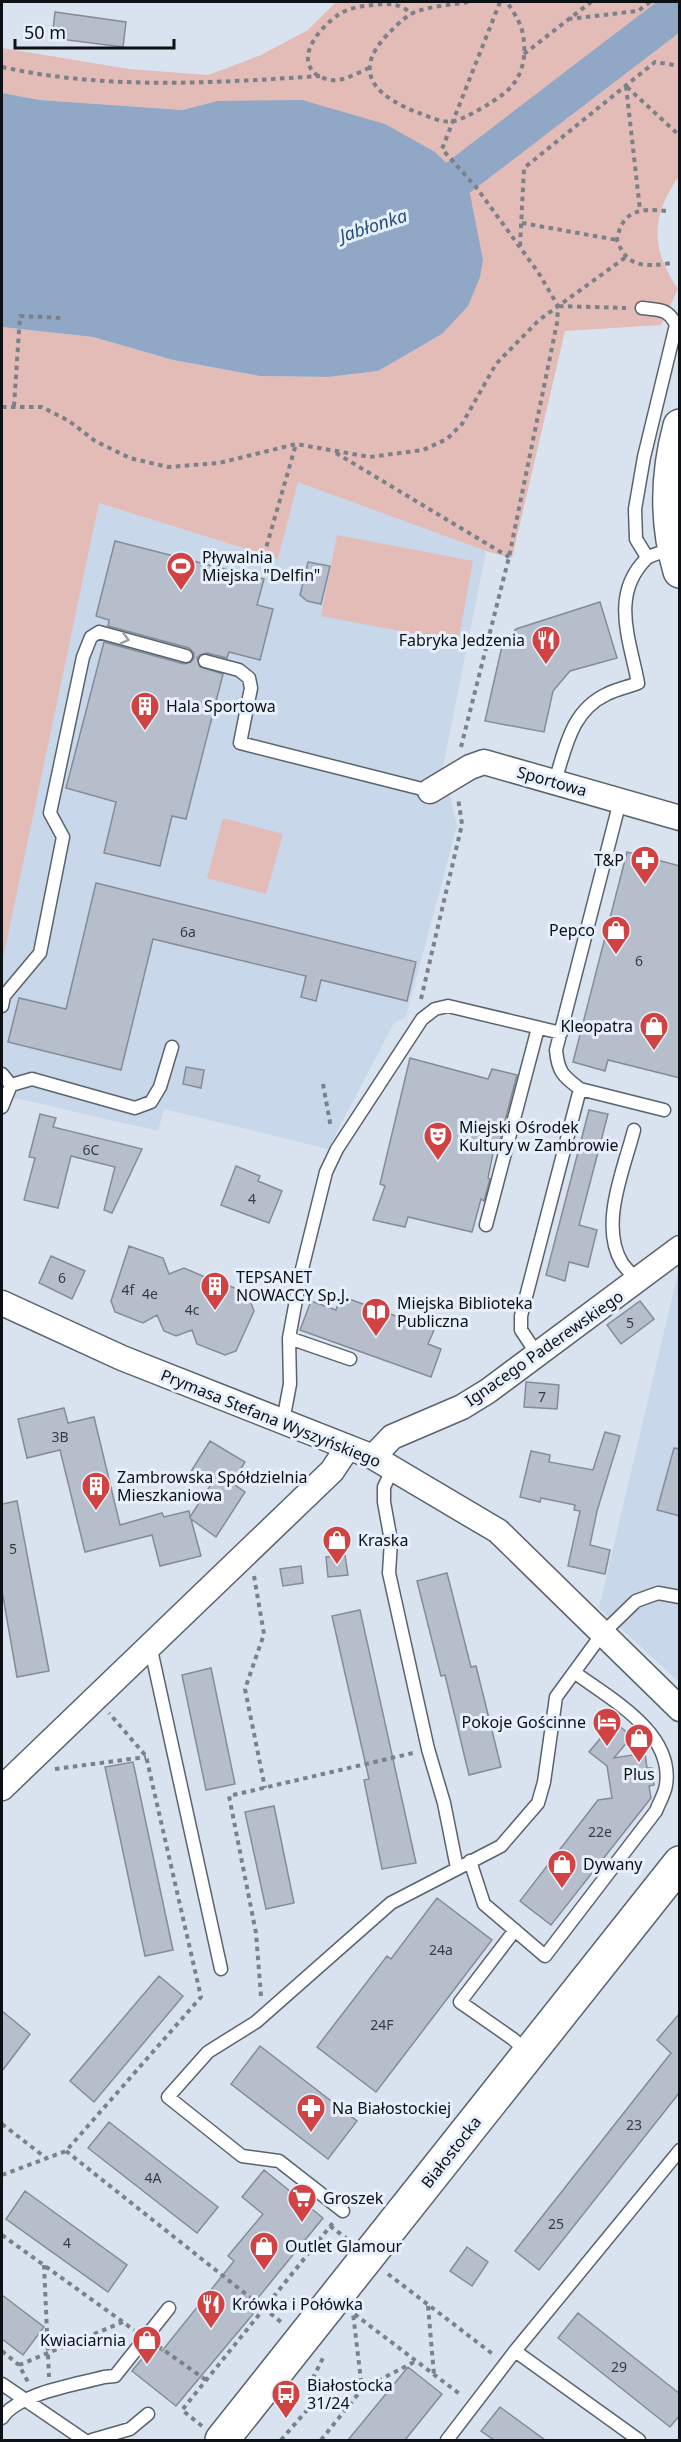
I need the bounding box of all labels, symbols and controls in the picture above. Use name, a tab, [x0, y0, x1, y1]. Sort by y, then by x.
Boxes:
scale bar	[15, 12, 174, 50]
text: 50 m	[24, 20, 66, 44]
water label: Jabłonka	[333, 203, 410, 248]
place label: Pływalnia Miejska "Delfin"	[202, 546, 320, 586]
sports icon: Pływalnia Miejska "Delfin"	[165, 550, 197, 592]
restaurant icon: Fabryka Jedzenia	[530, 624, 562, 666]
place label: Fabryka Jedzenia	[399, 629, 525, 651]
one-way arrow	[120, 632, 130, 645]
building icon: Hala Sportowa	[129, 690, 161, 732]
place label: Hala Sportowa	[166, 695, 276, 717]
street label: Sportowa	[515, 761, 589, 801]
pharmacy icon: T&P	[629, 844, 661, 886]
place label: T&P	[594, 849, 624, 871]
shop icon: Pepco	[600, 914, 632, 956]
place label: Pepco	[549, 919, 595, 941]
house number: 6a	[180, 922, 196, 941]
house number: 6	[635, 951, 643, 970]
shop icon: Kleopatra	[638, 1010, 670, 1052]
place label: Kleopatra	[560, 1015, 633, 1037]
place label: Miejski Ośrodek Kultury w Zambrowie	[459, 1116, 619, 1156]
theatre icon: Miejski Ośrodek Kultury w Zambrowie	[422, 1120, 454, 1162]
house number: 6C	[83, 1140, 100, 1159]
house number: 4	[248, 1189, 256, 1208]
place label: TEPSANET NOWACCY Sp.J.	[236, 1266, 349, 1306]
house number: 6	[58, 1268, 66, 1287]
building icon: TEPSANET NOWACCY Sp.J.	[199, 1270, 231, 1312]
house number: 4f	[122, 1280, 136, 1299]
house number: 4e	[142, 1284, 158, 1303]
street label: Ignacego Paderewskiego	[460, 1285, 628, 1411]
place label: Miejska Biblioteka Publiczna	[397, 1292, 533, 1332]
library icon: Miejska Biblioteka Publiczna	[360, 1296, 392, 1338]
house number: 4c	[185, 1300, 200, 1319]
house number: 5	[626, 1313, 634, 1332]
street label: Prymasa Stefana Wyszyńskiego	[158, 1364, 384, 1472]
house number: 7	[538, 1387, 546, 1406]
house number: 3B	[51, 1427, 69, 1446]
place label: Zambrowska Spółdzielnia Mieszkaniowa	[117, 1466, 308, 1506]
building icon: Zambrowska Spółdzielnia Mieszkaniowa	[80, 1470, 112, 1512]
shop icon: Kraska	[321, 1524, 353, 1566]
place label: Kraska	[358, 1529, 408, 1551]
house number: 5	[9, 1539, 17, 1558]
hotel icon: Pokoje Gościnne	[591, 1706, 623, 1748]
place label: Pokoje Gościnne	[462, 1711, 586, 1733]
shop icon: Plus	[623, 1722, 655, 1764]
place label: Plus	[623, 1763, 655, 1785]
house number: 22e	[588, 1822, 612, 1841]
shop icon: Dywany	[546, 1848, 578, 1890]
place label: Dywany	[583, 1853, 643, 1875]
house number: 24a	[429, 1940, 453, 1959]
house number: 24F	[370, 2015, 394, 2034]
pharmacy icon: Na Białostockiej	[295, 2092, 327, 2134]
place label: Na Białostockiej	[332, 2097, 451, 2119]
street label: Białostocka	[416, 2111, 486, 2193]
house number: 23	[626, 2115, 642, 2134]
house number: 4A	[145, 2168, 162, 2187]
supermarket icon: Groszek	[286, 2182, 318, 2224]
place label: Groszek	[323, 2187, 384, 2209]
house number: 25	[548, 2214, 564, 2233]
shop icon: Outlet Glamour	[248, 2230, 280, 2272]
house number: 4	[63, 2233, 71, 2252]
place label: Outlet Glamour	[285, 2235, 403, 2257]
restaurant icon: Krówka i Połówka	[195, 2288, 227, 2330]
place label: Krówka i Połówka	[232, 2293, 363, 2315]
shop icon: Kwiaciarnia	[131, 2324, 163, 2366]
place label: Kwiaciarnia	[40, 2329, 126, 2351]
house number: 29	[611, 2357, 627, 2376]
place label: Białostocka 31/24	[307, 2374, 393, 2414]
bus stop icon: Białostocka 31/24	[270, 2378, 302, 2420]

